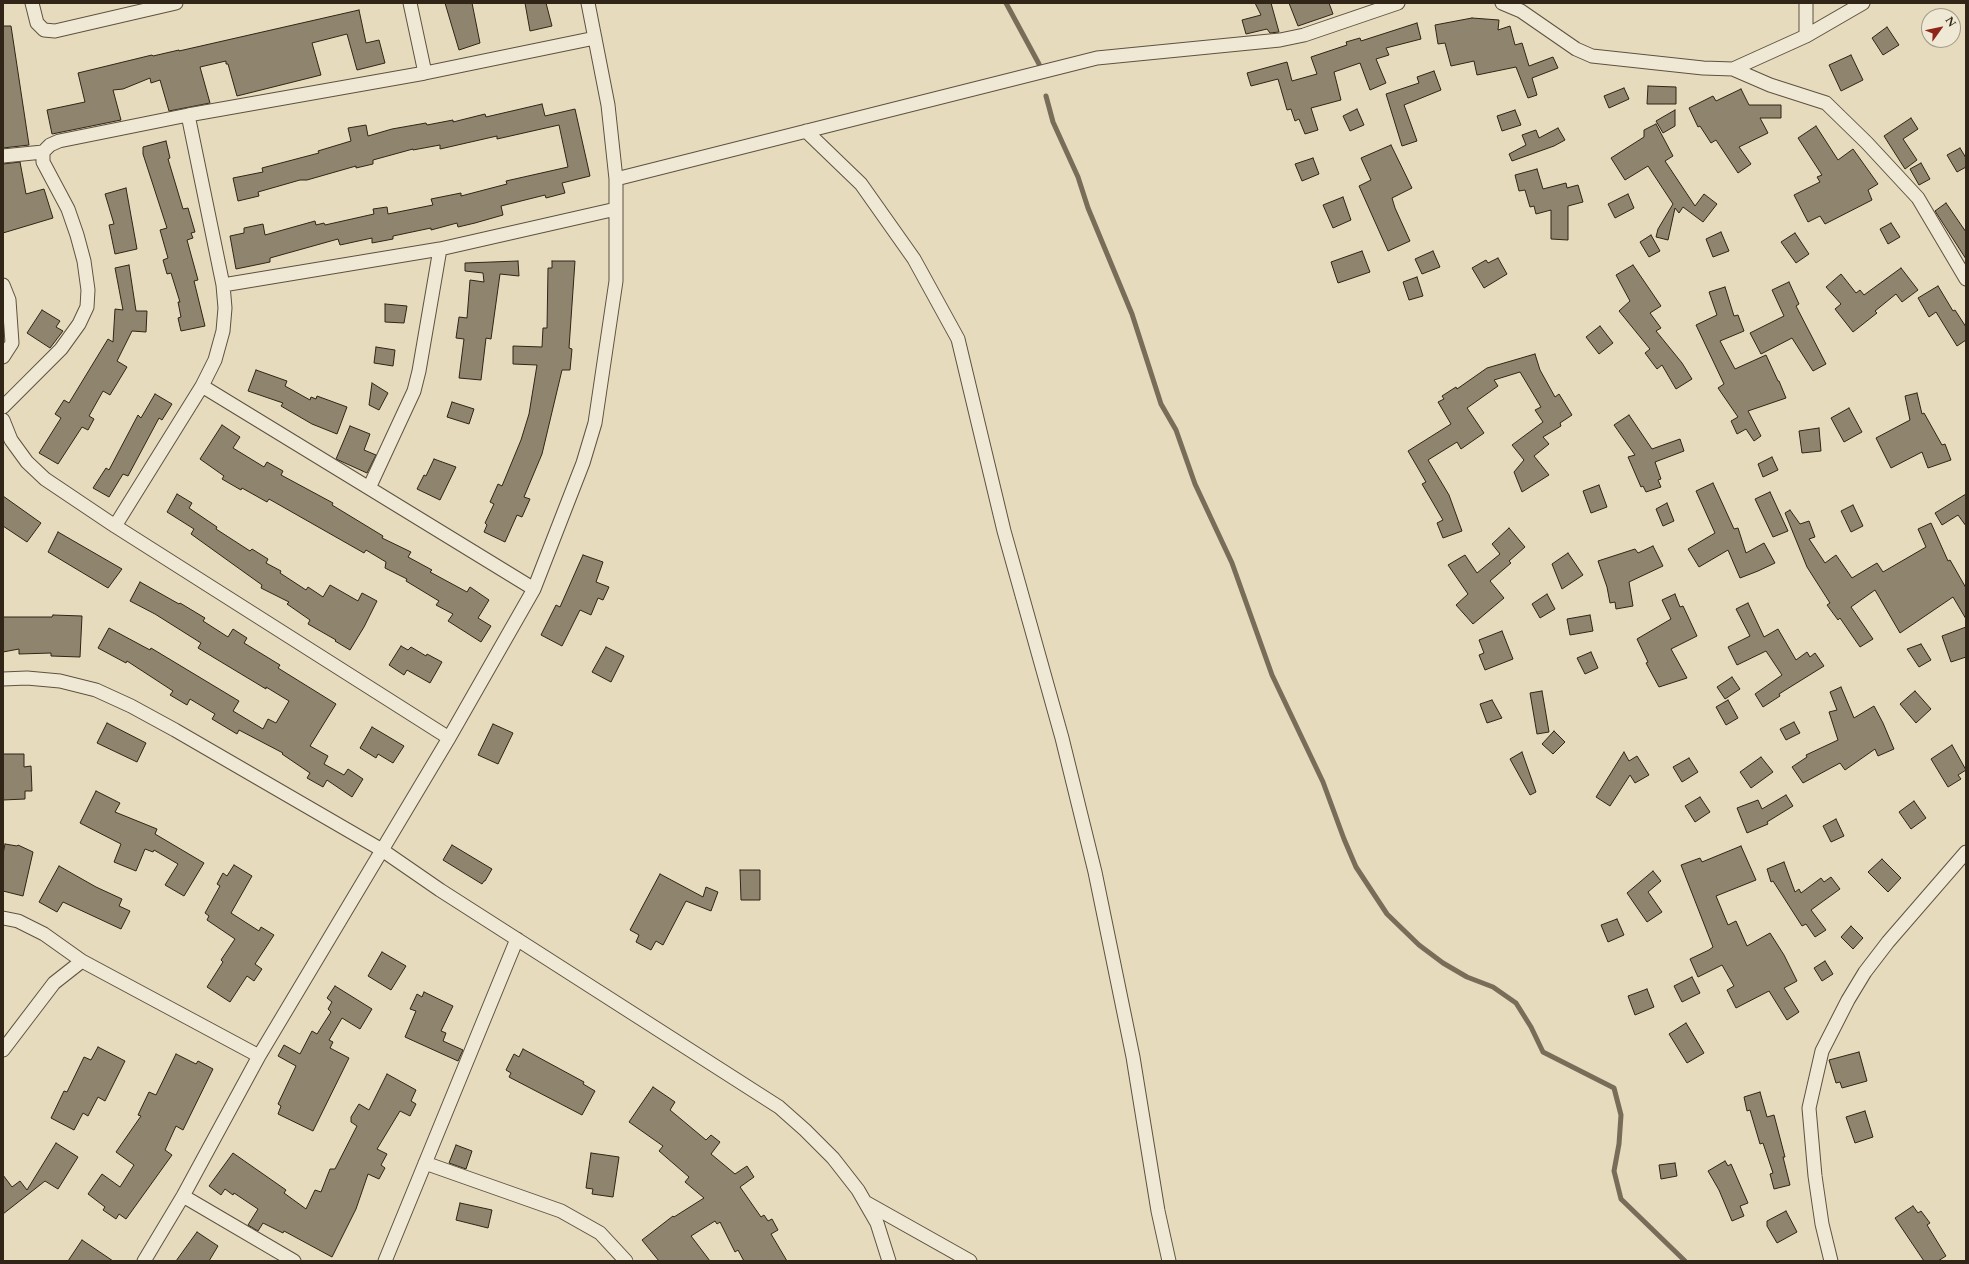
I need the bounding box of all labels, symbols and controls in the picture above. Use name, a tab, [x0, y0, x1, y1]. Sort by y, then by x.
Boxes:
north arrow	[1921, 8, 1961, 48]
text: N	[1942, 14, 1960, 30]

